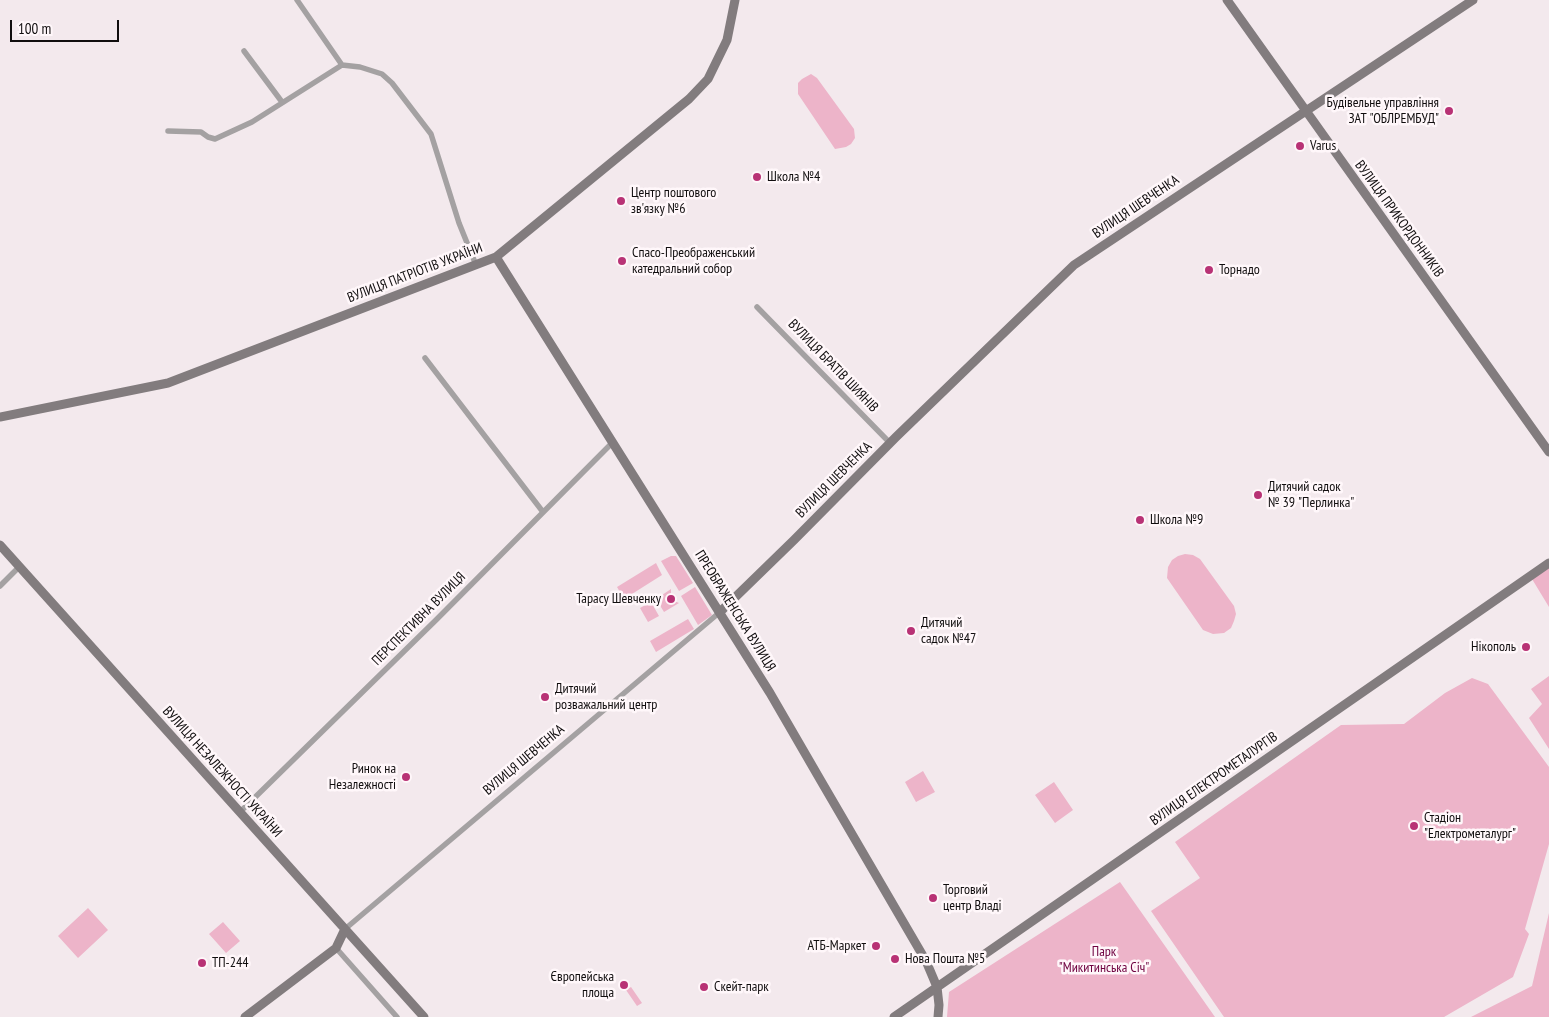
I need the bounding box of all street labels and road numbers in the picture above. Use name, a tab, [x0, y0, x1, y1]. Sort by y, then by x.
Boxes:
street label: ВУЛИЦЯ ПРИКОРДОННИКІВ	[1351, 157, 1447, 281]
street label: ВУЛИЦЯ ШЕВЧЕНКА	[1090, 172, 1182, 242]
street label: ВУЛИЦЯ ПАТРІОТІВ УКРАЇНИ	[345, 239, 485, 307]
street label: ВУЛИЦЯ БРАТІВ ШИЯНІВ	[784, 316, 882, 416]
street label: ВУЛИЦЯ ШЕВЧЕНКА	[792, 438, 876, 522]
street label: ПРЕОБРАЖЕНСЬКА ВУЛИЦЯ	[691, 548, 779, 674]
street label: ПЕРСПЕКТИВНА ВУЛИЦЯ	[369, 569, 469, 669]
street label: ВУЛИЦЯ НЕЗАЛЕЖНОСТІ УКРАЇНИ	[159, 703, 285, 841]
street label: ВУЛИЦЯ ШЕВЧЕНКА	[480, 721, 568, 799]
street label: ВУЛИЦЯ ЕЛЕКТРОМЕТАЛУРГІВ	[1147, 729, 1281, 829]

